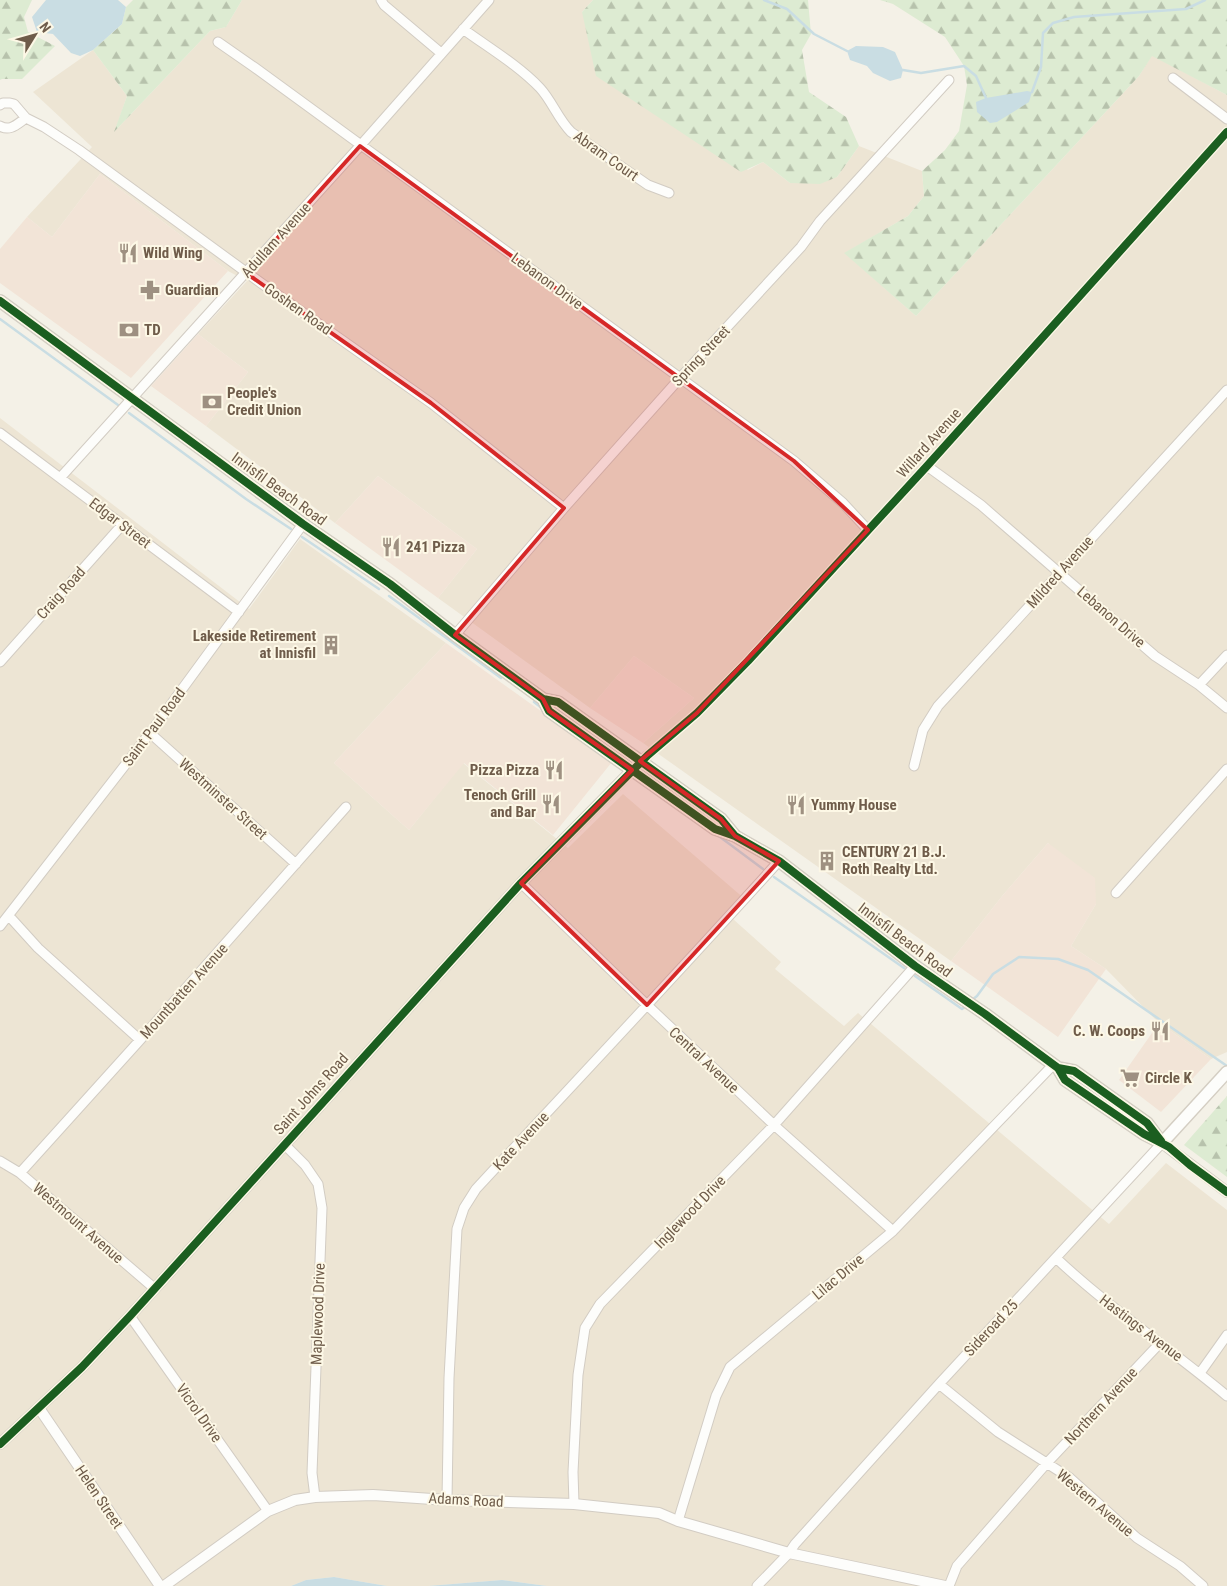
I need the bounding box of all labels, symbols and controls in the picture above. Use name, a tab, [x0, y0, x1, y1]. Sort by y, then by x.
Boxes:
north arrow	[10, 10, 60, 60]
text: N	[36, 19, 54, 35]
street label: Abram Court	[570, 127, 642, 185]
street label: Adullam Avenue	[237, 199, 315, 281]
restaurant icon: Wild Wing	[117, 242, 139, 264]
place label: Wild Wing	[143, 244, 203, 262]
street label: Lebanon Drive	[508, 249, 586, 313]
pharmacy icon: Guardian	[139, 279, 161, 301]
street label: Goshen Road	[261, 279, 335, 339]
place label: Guardian	[165, 281, 219, 299]
bank icon: TD	[118, 319, 140, 341]
place label: TD	[144, 321, 161, 339]
street label: Spring Street	[668, 322, 734, 390]
place label: People's Credit Union	[227, 384, 301, 419]
bank icon: People's Credit Union	[201, 391, 223, 413]
street label: Willard Avenue	[893, 404, 965, 482]
street label: Innisfil Beach Road	[228, 449, 330, 529]
street label: Edgar Street	[86, 494, 154, 552]
street label: Mildred Avenue	[1023, 532, 1097, 612]
restaurant icon: 241 Pizza	[380, 536, 402, 558]
place label: 241 Pizza	[406, 538, 465, 556]
street label: Craig Road	[33, 563, 89, 623]
street label: Lebanon Drive	[1073, 583, 1149, 651]
place label: Lakeside Retirement at Innisfil	[193, 627, 316, 662]
building icon: Lakeside Retirement at Innisfil	[320, 634, 342, 656]
street label: Saint Paul Road	[119, 684, 189, 770]
street label: Westminster Street	[175, 755, 271, 843]
restaurant icon: Pizza Pizza	[543, 759, 565, 781]
place label: Pizza Pizza	[470, 761, 539, 779]
place label: Tenoch Grill and Bar	[464, 786, 536, 821]
restaurant icon: Tenoch Grill and Bar	[540, 793, 562, 815]
restaurant icon: Yummy House	[785, 794, 807, 816]
place label: Yummy House	[811, 796, 897, 814]
place label: CENTURY 21 B.J. Roth Realty Ltd.	[842, 843, 946, 878]
building icon: CENTURY 21 B.J. Roth Realty Ltd.	[816, 850, 838, 872]
street label: Innisfil Beach Road	[854, 899, 956, 981]
street label: Mountbatten Avenue	[136, 940, 232, 1042]
restaurant icon: C. W. Coops	[1149, 1020, 1171, 1042]
place label: C. W. Coops	[1073, 1022, 1145, 1040]
street label: Central Avenue	[665, 1023, 743, 1097]
street label: Saint Johns Road	[270, 1050, 352, 1138]
supermarket icon: Circle K	[1119, 1067, 1141, 1089]
place label: Circle K	[1145, 1069, 1192, 1087]
street label: Kate Avenue	[489, 1108, 553, 1174]
street label: Inglewood Drive	[651, 1172, 729, 1252]
street label: Westmount Avenue	[29, 1179, 127, 1267]
street label: Lilac Drive	[809, 1250, 867, 1304]
street label: Maplewood Drive	[307, 1263, 329, 1365]
street label: Hastings Avenue	[1096, 1291, 1186, 1365]
street label: Sideroad 25	[960, 1296, 1022, 1360]
street label: Northern Avenue	[1061, 1364, 1141, 1448]
street label: Vicrol Drive	[172, 1380, 226, 1446]
street label: Helen Street	[71, 1462, 127, 1532]
street label: Western Avenue	[1053, 1466, 1137, 1540]
street label: Adams Road	[428, 1489, 504, 1511]

